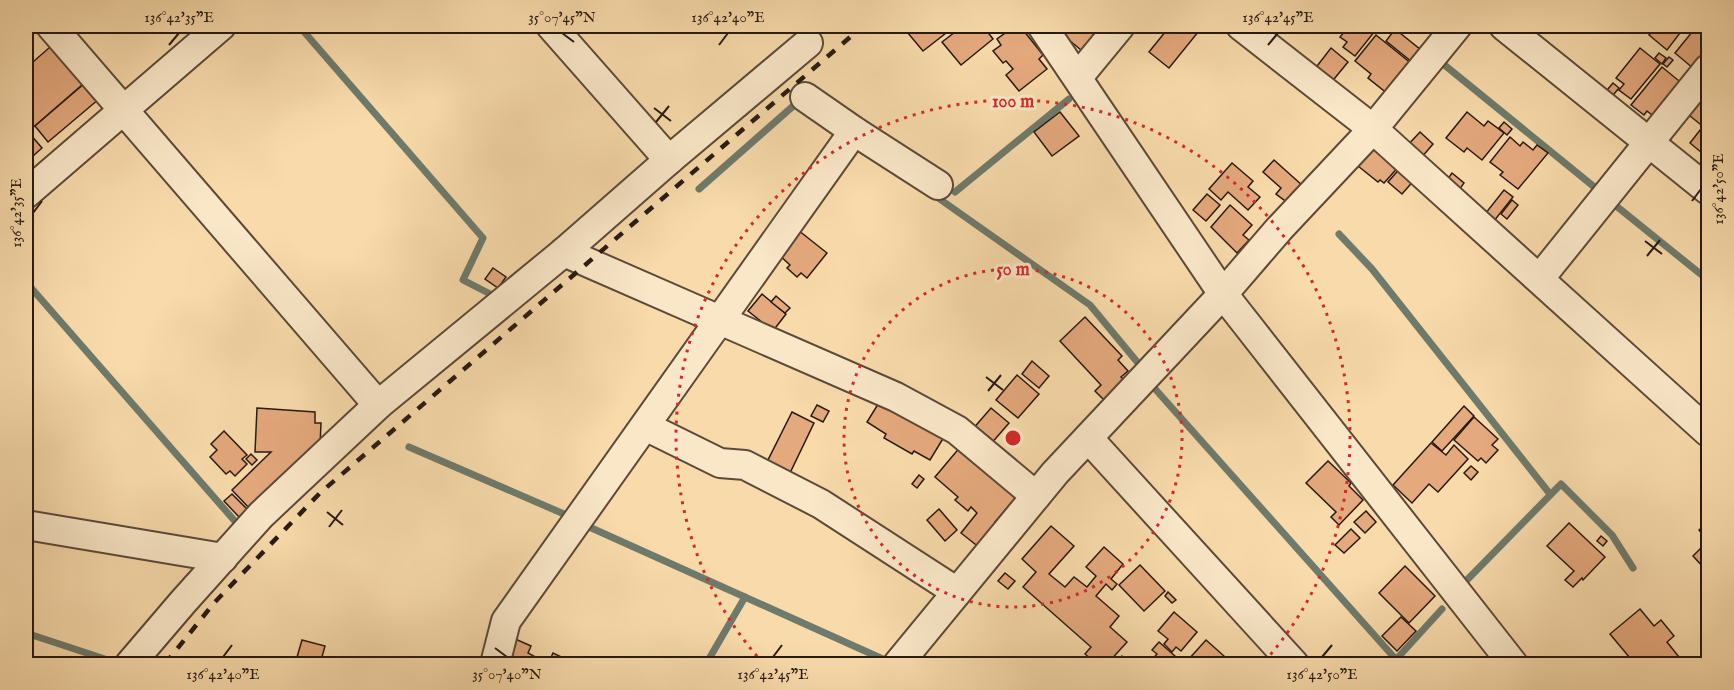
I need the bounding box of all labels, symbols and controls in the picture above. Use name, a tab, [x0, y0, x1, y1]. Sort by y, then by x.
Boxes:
text: 136°42'35"E	[144, 8, 214, 27]
text: 35°07'45"N	[528, 8, 596, 27]
text: 136°42'40"E	[691, 8, 765, 27]
text: 136°42'45"E	[1242, 8, 1314, 27]
text: 100 m	[992, 91, 1034, 114]
text: 136°42'50"E	[1709, 153, 1728, 225]
text: 136°42'35"E	[7, 178, 26, 248]
text: 50 m	[996, 259, 1030, 282]
centre of rings	[1003, 428, 1023, 448]
text: 136°42'40"E	[186, 665, 260, 684]
text: 35°07'40"N	[472, 665, 542, 684]
text: 136°42'45"E	[737, 665, 809, 684]
text: 136°42'50"E	[1286, 665, 1358, 684]

